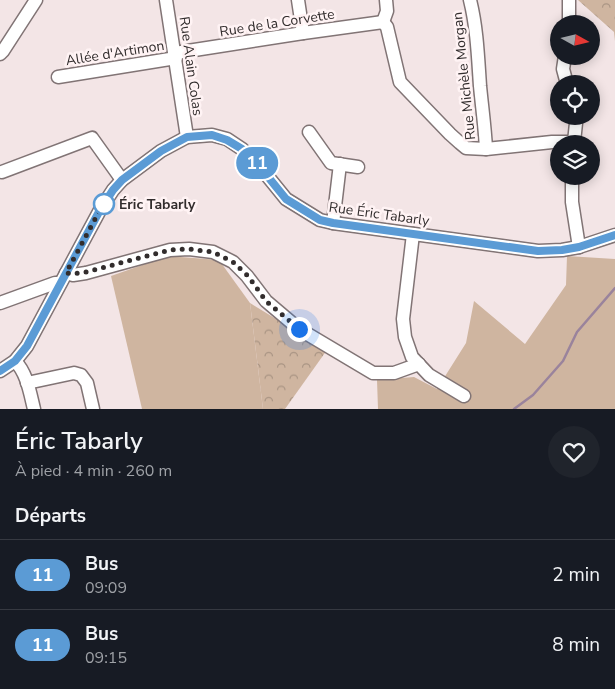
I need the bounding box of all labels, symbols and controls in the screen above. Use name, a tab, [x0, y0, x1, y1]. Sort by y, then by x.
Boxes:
street label: Rue de la Corvette	[218, 5, 336, 41]
street label: Rue Michèle Morgan	[448, 11, 480, 141]
street label: Rue Alain Colas	[175, 15, 207, 117]
north arrow	[550, 15, 600, 65]
map controls	[550, 15, 600, 185]
street label: Allée d'Artimon	[64, 36, 166, 70]
button: locate	[550, 75, 600, 125]
button: layers	[550, 135, 600, 185]
line badge: 11	[234, 147, 280, 179]
text: 11	[246, 151, 268, 175]
marker: Éric Tabarly	[93, 193, 115, 215]
place label: Éric Tabarly	[119, 195, 196, 214]
street label: Rue Éric Tabarly	[328, 198, 431, 231]
your location	[287, 317, 312, 342]
text: Éric Tabarly	[15, 425, 143, 457]
button: heart	[548, 426, 600, 478]
text: À pied · 4 min · 260 m	[15, 460, 172, 482]
text: Départs	[15, 503, 86, 529]
text: Bus	[85, 551, 118, 577]
text: 2 min	[552, 562, 600, 588]
text: 11	[32, 563, 53, 587]
text: 09:09	[85, 577, 127, 599]
text: Bus	[85, 621, 118, 647]
text: 8 min	[552, 632, 600, 658]
text: 11	[32, 633, 53, 657]
text: 09:15	[85, 647, 127, 669]

